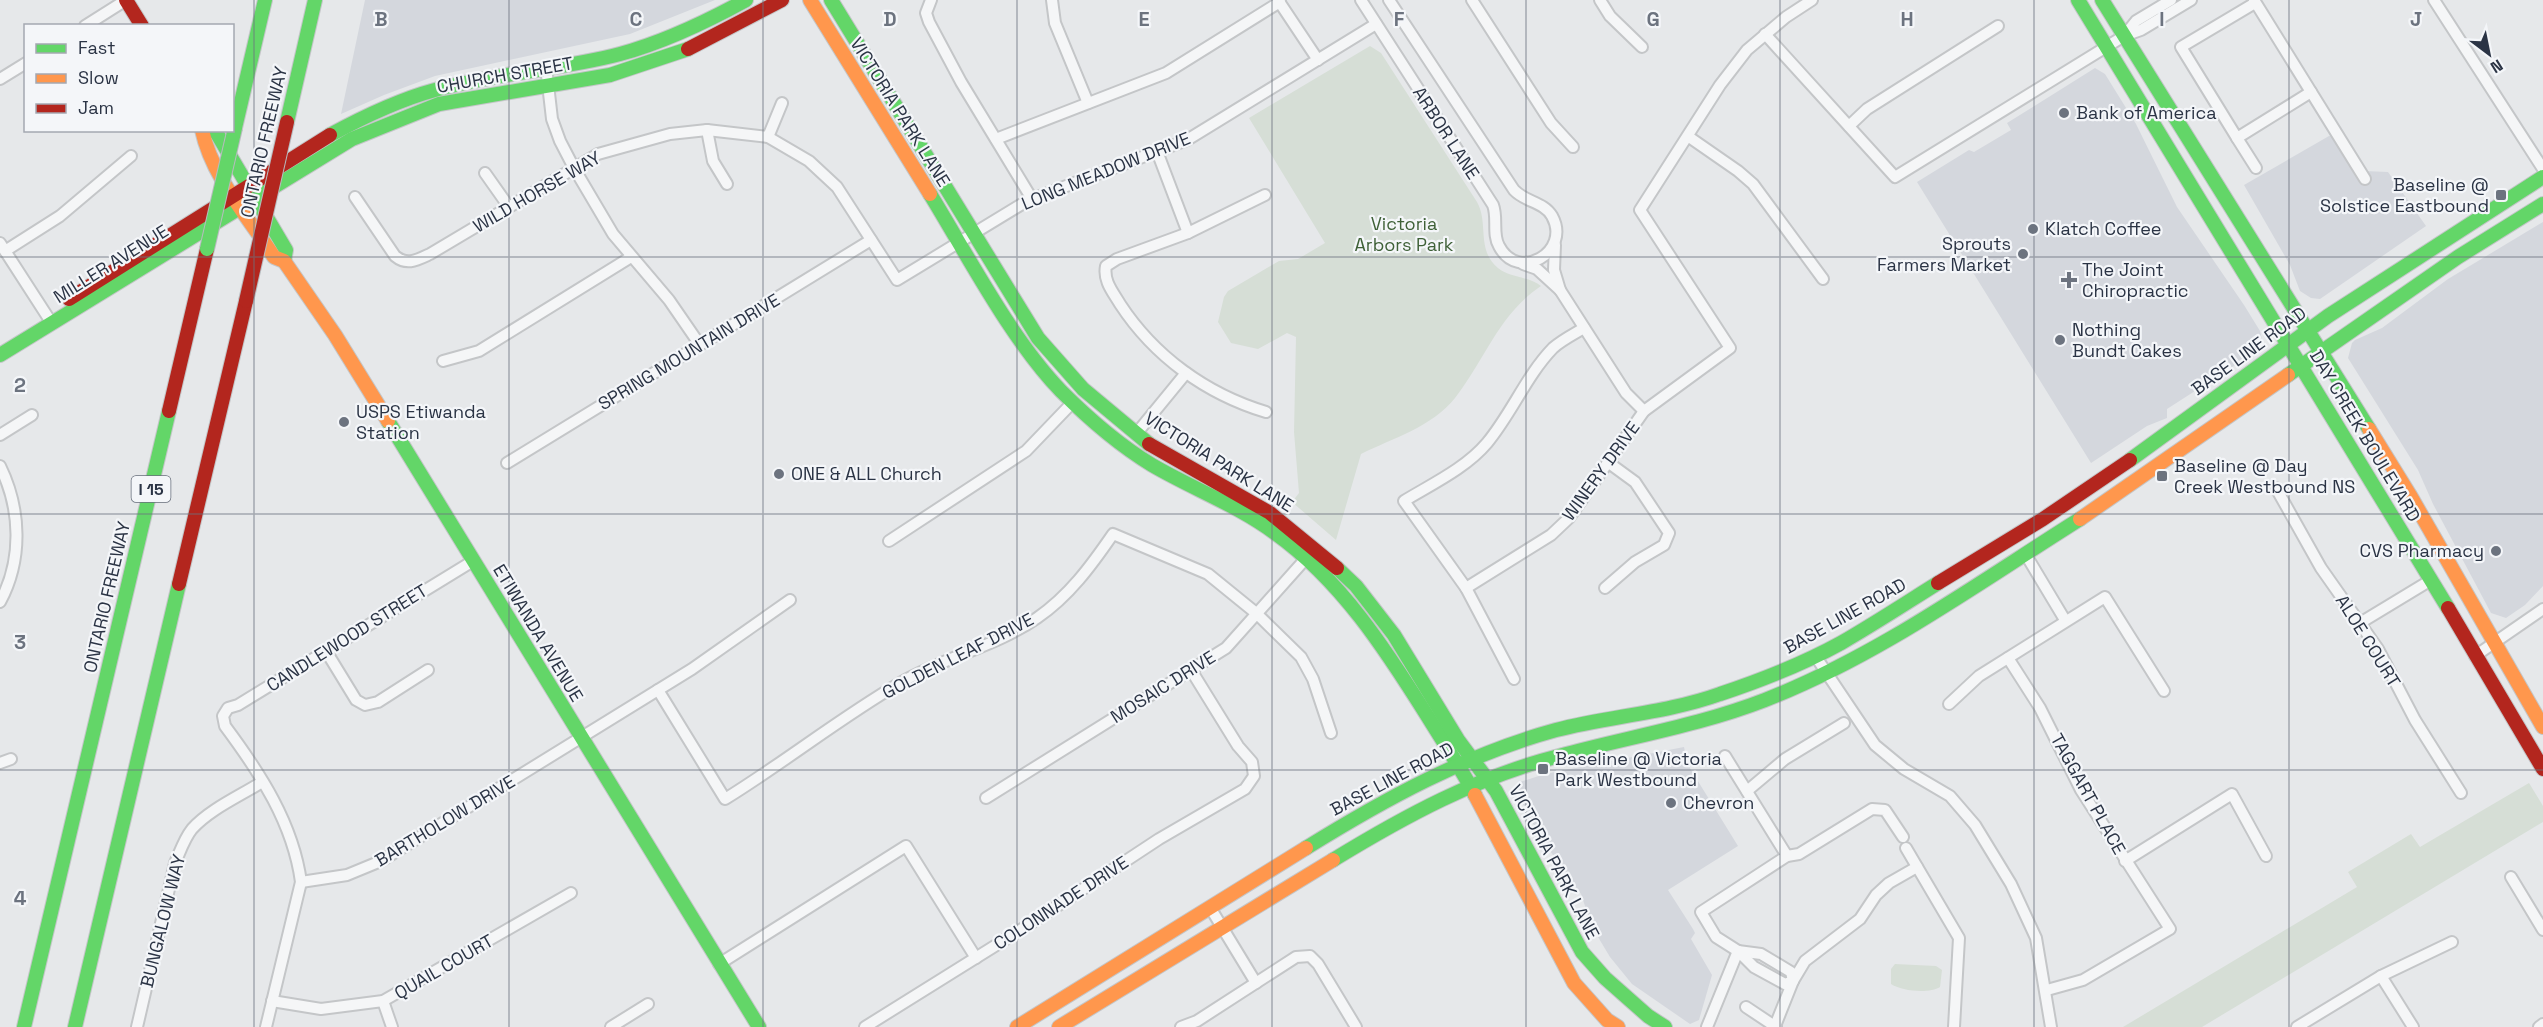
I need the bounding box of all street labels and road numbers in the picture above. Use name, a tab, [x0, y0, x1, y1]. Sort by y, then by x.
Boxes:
street label: VICTORIA PARK LANE	[845, 33, 956, 191]
street label: CHURCH STREET	[435, 51, 575, 98]
street label: ONTARIO FREEWAY	[235, 64, 292, 220]
street label: ARBOR LANE	[1408, 82, 1485, 183]
street label: LONG MEADOW DRIVE	[1018, 126, 1194, 215]
street label: WILD HORSE WAY	[469, 146, 605, 237]
street label: MILLER AVENUE	[49, 219, 172, 308]
street label: SPRING MOUNTAIN DRIVE	[594, 288, 784, 415]
street label: BASE LINE ROAD	[2187, 301, 2311, 400]
street label: DAY CREEK BOULEVARD	[2305, 346, 2426, 526]
street label: VICTORIA PARK LANE	[1140, 406, 1298, 517]
street label: WINERY DRIVE	[1557, 416, 1644, 525]
road number: I 15	[132, 476, 170, 502]
street label: ONTARIO FREEWAY	[78, 519, 135, 675]
street label: ETIWANDA AVENUE	[488, 560, 589, 706]
street label: BASE LINE ROAD	[1780, 572, 1910, 659]
street label: CANDLEWOOD STREET	[262, 578, 432, 697]
street label: ALOE COURT	[2331, 590, 2406, 692]
street label: GOLDEN LEAF DRIVE	[878, 607, 1037, 704]
street label: MOSAIC DRIVE	[1106, 645, 1219, 728]
street label: TAGGART PLACE	[2046, 729, 2131, 858]
street label: BASE LINE ROAD	[1326, 736, 1457, 821]
street label: BARTHOLOW DRIVE	[371, 770, 519, 871]
street label: VICTORIA PARK LANE	[1504, 781, 1605, 943]
street label: COLONNADE DRIVE	[989, 850, 1132, 955]
street label: BUNGALOW WAY	[135, 852, 190, 990]
street label: QUAIL COURT	[390, 929, 498, 1004]

